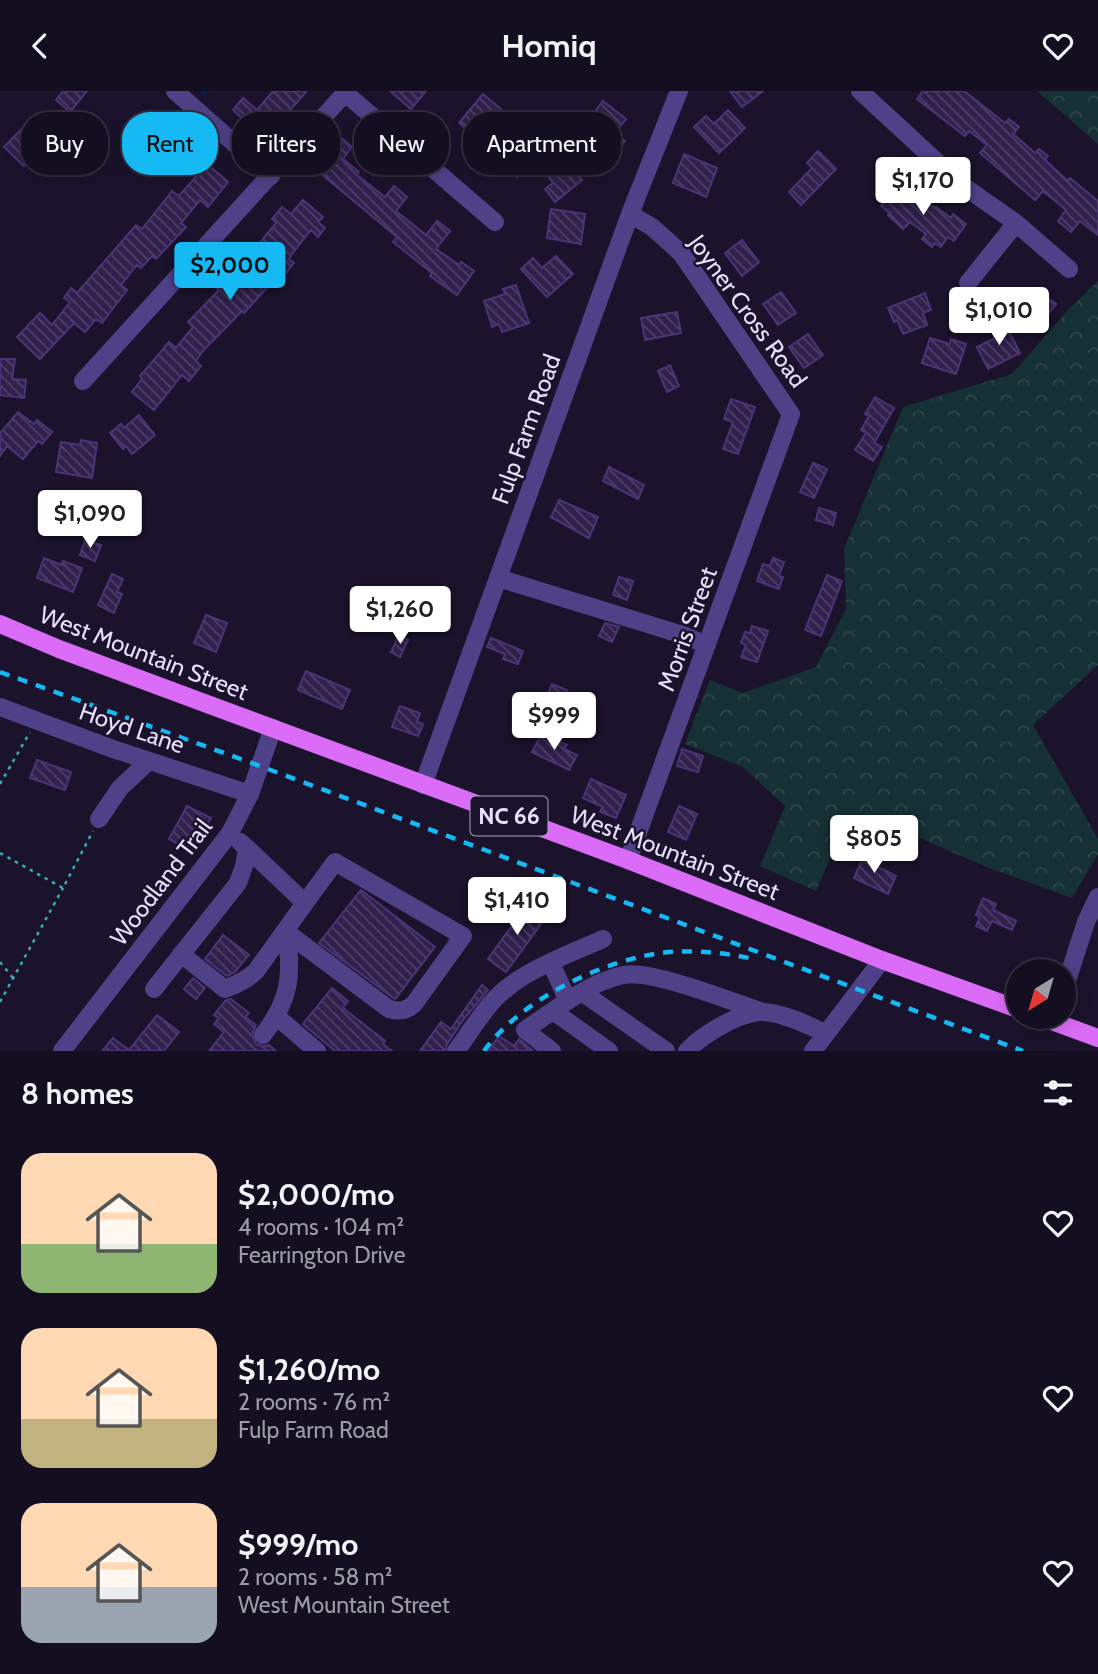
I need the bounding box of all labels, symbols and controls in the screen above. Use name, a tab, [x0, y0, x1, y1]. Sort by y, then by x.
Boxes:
text: Homiq	[502, 26, 596, 65]
icon: back	[21, 27, 59, 65]
icon: heart	[1039, 27, 1077, 65]
chip: Buy	[21, 112, 108, 175]
chip: Rent	[122, 112, 218, 175]
chip: Filters	[232, 112, 340, 175]
chip: New	[354, 112, 449, 175]
chip: Apartment	[463, 112, 621, 175]
pin: $1,170	[866, 157, 980, 217]
text: $1,170	[892, 166, 955, 194]
street label: Joyner Cross Road	[682, 228, 813, 393]
pin: $2,000	[173, 243, 287, 302]
text: $2,000	[190, 251, 270, 279]
pin: $1,010	[942, 287, 1056, 347]
text: $1,010	[965, 296, 1033, 324]
street label: Fulp Farm Road	[485, 350, 567, 508]
pin: $1,090	[33, 491, 147, 550]
text: $1,090	[54, 499, 126, 527]
street label: Morris Street	[651, 563, 723, 695]
pin: $1,260	[343, 587, 457, 646]
text: $1,260	[366, 595, 434, 623]
street label: West Mountain Street	[36, 600, 252, 706]
pin: $999	[513, 693, 595, 752]
street label: Hoyd Lane	[76, 696, 188, 760]
text: $999	[528, 701, 580, 729]
road number: NC 66	[470, 797, 548, 835]
street label: West Mountain Street	[567, 800, 783, 906]
street label: Woodland Trail	[104, 813, 218, 951]
pin: $805	[833, 815, 915, 875]
text: $805	[846, 824, 902, 852]
pin: $1,410	[460, 877, 574, 937]
text: $1,410	[484, 886, 550, 914]
north arrow	[1006, 959, 1076, 1029]
map controls	[1006, 959, 1076, 1029]
icon: filters	[1039, 1074, 1077, 1112]
text: 8 homes	[21, 1075, 134, 1112]
text: $2,000/mo	[238, 1176, 394, 1213]
icon: home	[77, 1181, 161, 1265]
icon: heart	[1039, 1204, 1077, 1242]
text: 4 rooms · 104 m²	[238, 1213, 404, 1241]
text: Fearrington Drive	[238, 1241, 405, 1269]
text: $1,260/mo	[238, 1351, 380, 1388]
icon: home	[77, 1356, 161, 1440]
icon: heart	[1039, 1379, 1077, 1417]
text: 2 rooms · 76 m²	[238, 1388, 390, 1416]
text: Fulp Farm Road	[238, 1416, 389, 1444]
text: $999/mo	[238, 1526, 358, 1563]
icon: home	[77, 1531, 161, 1615]
icon: heart	[1039, 1554, 1077, 1592]
text: 2 rooms · 58 m²	[238, 1563, 392, 1591]
text: West Mountain Street	[238, 1591, 450, 1619]

